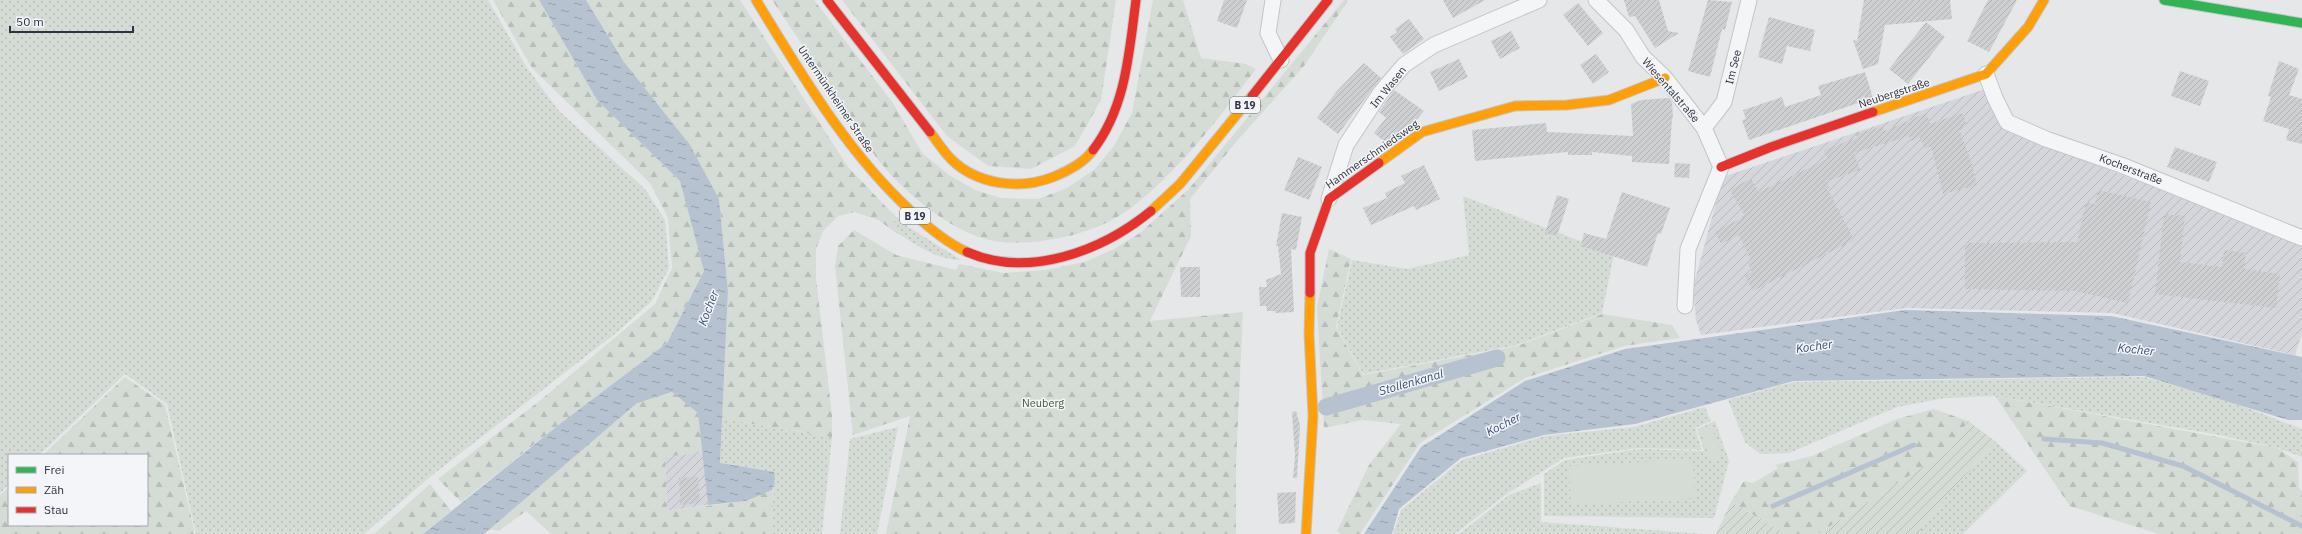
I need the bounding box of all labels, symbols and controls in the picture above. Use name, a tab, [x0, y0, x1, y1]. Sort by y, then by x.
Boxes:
scale bar	[10, 8, 133, 34]
text: 50 m	[16, 14, 44, 29]
street label: Untermünkheimer Straße	[795, 43, 877, 155]
street label: Im See	[1722, 48, 1744, 86]
street label: Wiesentalstraße	[1639, 55, 1703, 125]
street label: Im Wasen	[1367, 63, 1409, 111]
street label: Neubergstraße	[1857, 75, 1931, 111]
road number: B 19	[1230, 97, 1260, 113]
street label: Hammerschmiedsweg	[1323, 117, 1421, 191]
street label: Kocherstraße	[2097, 150, 2165, 188]
road number: B 19	[900, 208, 930, 224]
water label: Kocher	[694, 288, 722, 328]
water label: Kocher	[1795, 336, 1834, 356]
water label: Kocher	[2117, 340, 2156, 358]
water label: Stollenkanal	[1377, 365, 1446, 398]
park label: Neuberg	[1022, 396, 1064, 410]
water label: Kocher	[1483, 409, 1523, 439]
legend	[8, 454, 148, 526]
text: Frei	[44, 462, 64, 477]
text: Zäh	[44, 482, 64, 497]
text: Stau	[44, 502, 68, 517]

